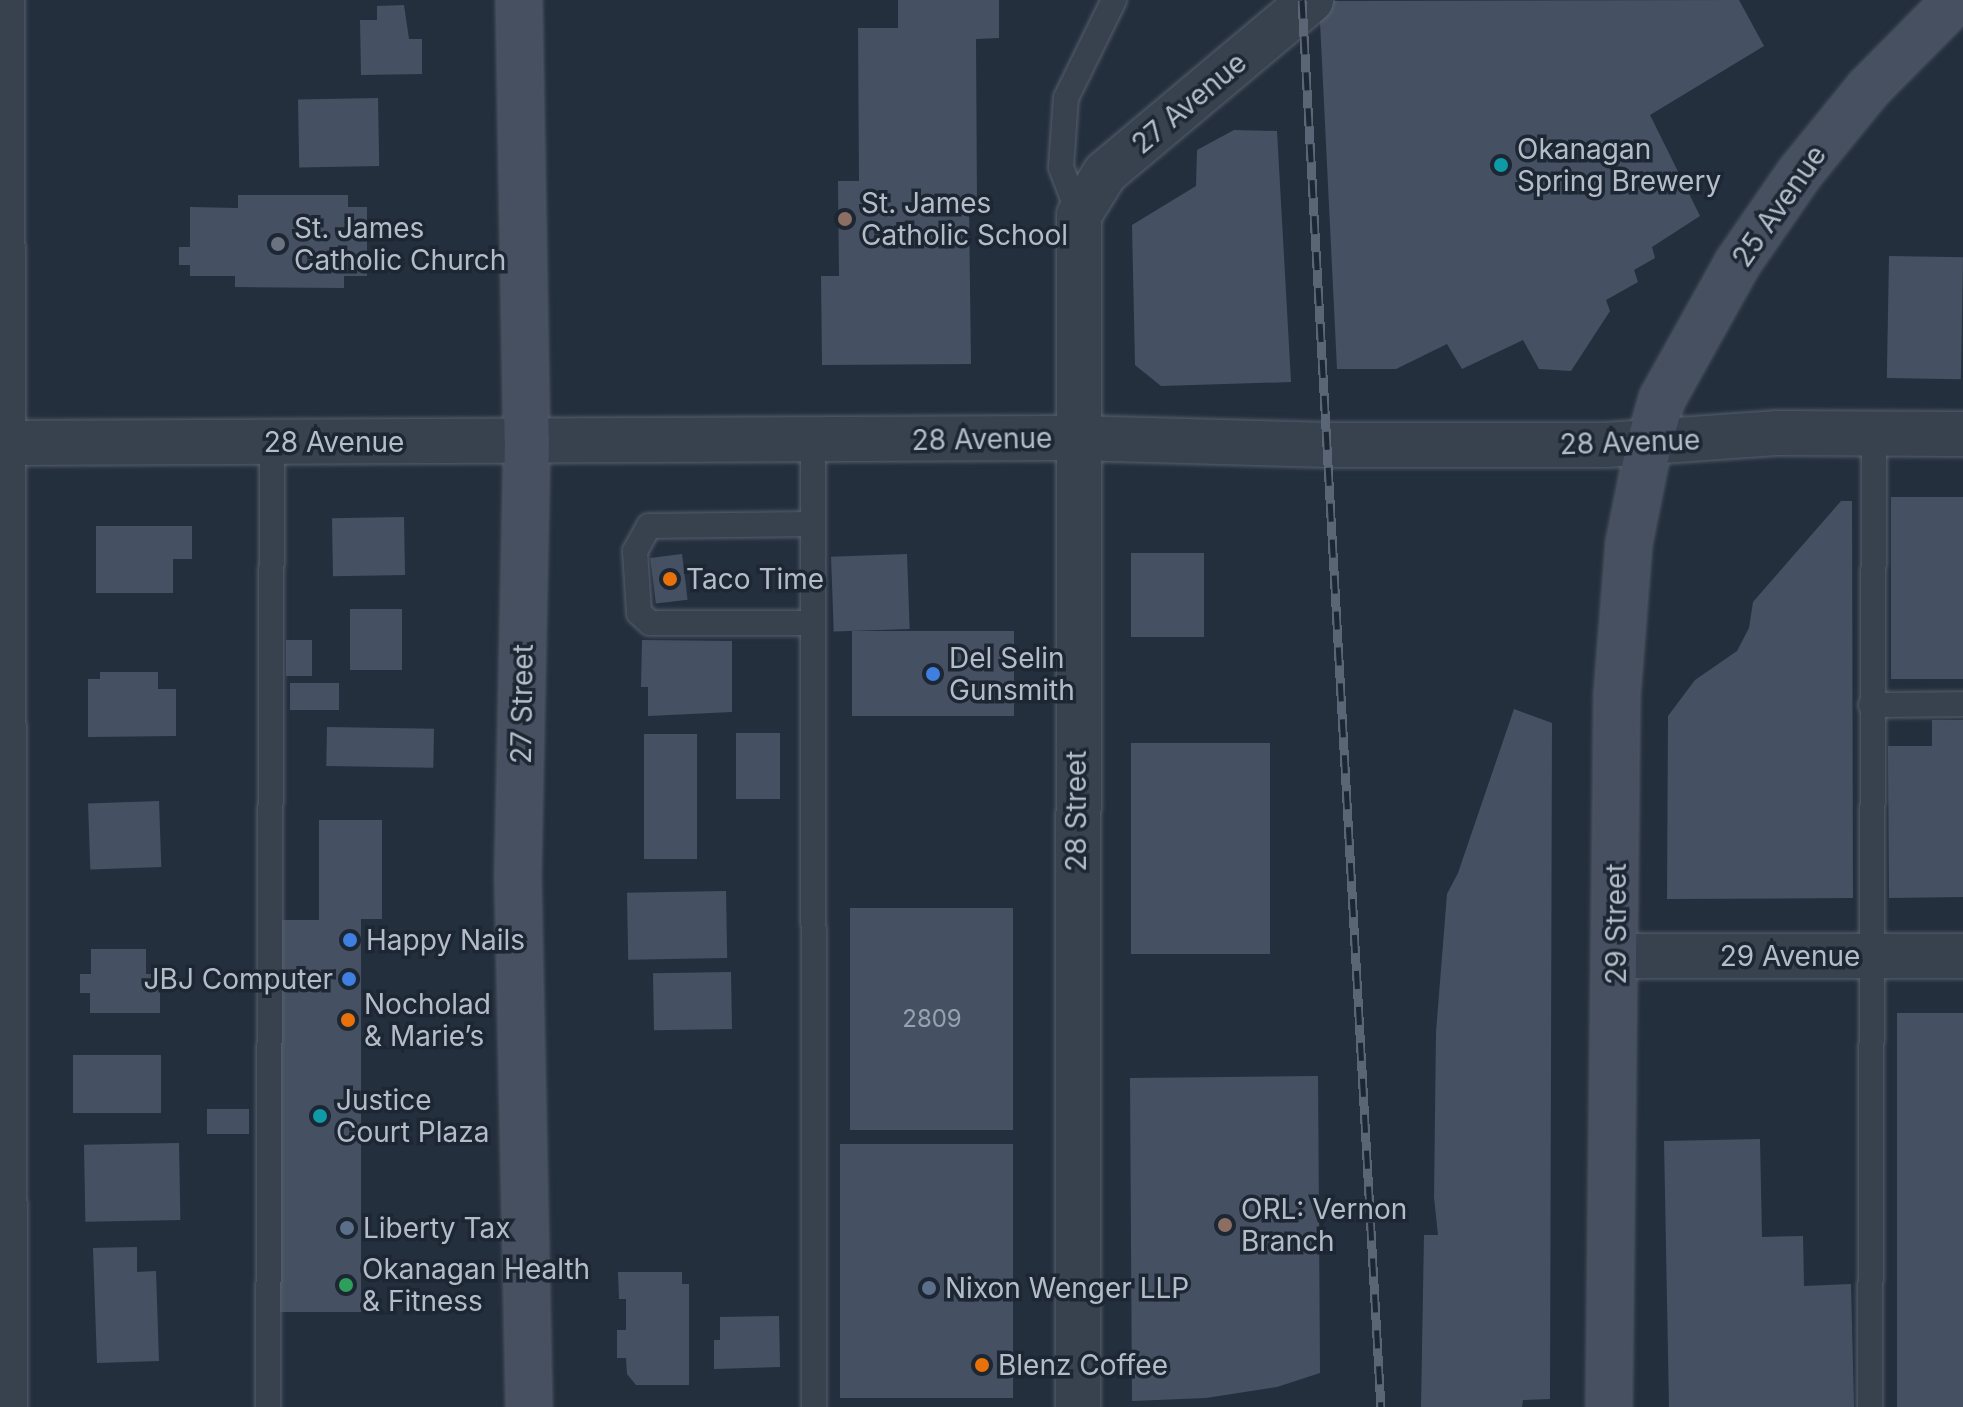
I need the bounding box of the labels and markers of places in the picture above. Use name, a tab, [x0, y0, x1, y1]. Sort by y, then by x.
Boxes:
place label: Okanagan Spring Brewery	[1517, 132, 1721, 198]
marker: Okanagan Spring Brewery	[1492, 156, 1510, 174]
place label: St. James Catholic School	[861, 186, 1068, 252]
marker: St. James Catholic School	[836, 210, 854, 228]
place label: St. James Catholic Church	[294, 211, 506, 277]
marker: St. James Catholic Church	[269, 235, 287, 253]
place label: Taco Time	[686, 562, 824, 596]
marker: Taco Time	[661, 570, 679, 588]
place label: Del Selin Gunsmith	[949, 641, 1075, 707]
marker: Del Selin Gunsmith	[924, 665, 942, 683]
place label: Happy Nails	[366, 923, 525, 957]
marker: Happy Nails	[341, 931, 359, 949]
place label: JBJ Computer	[144, 962, 333, 996]
marker: JBJ Computer	[340, 970, 358, 988]
place label: Nocholad & Marie’s	[364, 987, 491, 1053]
marker: Nocholad & Marie’s	[339, 1011, 357, 1029]
place label: Justice Court Plaza	[336, 1083, 489, 1149]
marker: Justice Court Plaza	[311, 1107, 329, 1125]
place label: ORL: Vernon Branch	[1241, 1192, 1407, 1258]
place label: Liberty Tax	[363, 1211, 510, 1245]
marker: ORL: Vernon Branch	[1216, 1216, 1234, 1234]
marker: Liberty Tax	[338, 1219, 356, 1237]
place label: Okanagan Health & Fitness	[362, 1252, 590, 1318]
place label: Nixon Wenger LLP	[945, 1271, 1189, 1305]
marker: Okanagan Health & Fitness	[337, 1276, 355, 1294]
marker: Nixon Wenger LLP	[920, 1279, 938, 1297]
place label: Blenz Coffee	[998, 1348, 1168, 1382]
marker: Blenz Coffee	[973, 1356, 991, 1374]

